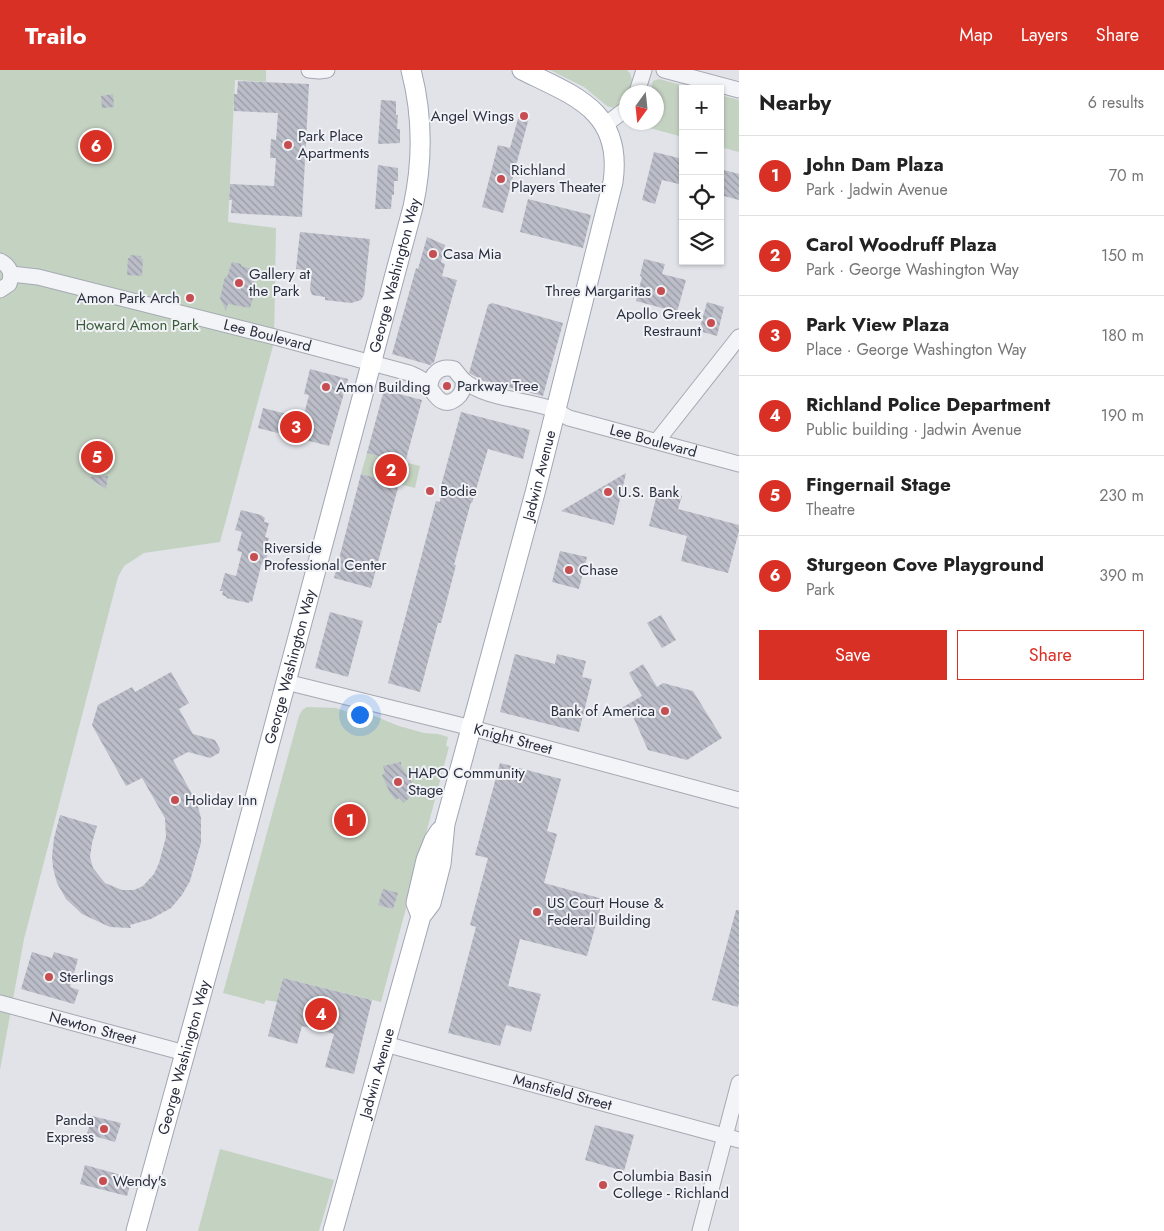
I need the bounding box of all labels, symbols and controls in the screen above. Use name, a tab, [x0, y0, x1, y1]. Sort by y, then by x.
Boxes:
text: Trailo	[25, 18, 87, 53]
text: Map	[959, 22, 993, 48]
text: Layers	[1021, 22, 1068, 48]
text: Share	[1096, 22, 1139, 48]
north arrow	[619, 85, 664, 130]
map controls	[679, 85, 724, 265]
button: +	[679, 85, 724, 130]
text: Nearby	[759, 88, 831, 118]
text: 6 results	[1088, 91, 1144, 114]
place label: Angel Wings	[431, 105, 514, 127]
marker: Angel Wings	[518, 110, 530, 122]
place label: Park Place Apartments	[298, 125, 369, 164]
pin: 6	[80, 127, 112, 165]
button: −	[679, 130, 724, 175]
marker: Park Place Apartments	[282, 139, 294, 151]
text: John Dam Plaza	[806, 151, 944, 178]
place label: Richland Players Theater	[511, 159, 607, 198]
text: 1	[771, 164, 779, 187]
text: 70 m	[1109, 164, 1144, 187]
marker: Richland Players Theater	[495, 173, 507, 185]
button: locate	[679, 175, 724, 220]
text: Park · Jadwin Avenue	[806, 178, 948, 201]
street label: George Washington Way	[363, 196, 426, 355]
button: layers	[679, 220, 724, 265]
text: Carol Woodruff Plaza	[806, 231, 997, 258]
place label: Casa Mia	[443, 243, 502, 265]
text: 2	[770, 244, 780, 267]
text: 150 m	[1101, 244, 1144, 267]
marker: Casa Mia	[427, 248, 439, 260]
text: Park · George Washington Way	[806, 258, 1019, 281]
place label: Gallery at the Park	[249, 263, 310, 302]
marker: Gallery at the Park	[233, 277, 245, 289]
place label: Three Margaritas	[545, 280, 651, 302]
marker: Three Margaritas	[655, 285, 667, 297]
place label: Amon Park Arch	[77, 287, 180, 309]
marker: Amon Park Arch	[184, 292, 196, 304]
place label: Apollo Greek Restraunt	[616, 303, 701, 342]
text: Park View Plaza	[806, 311, 949, 338]
street label: Lee Boulevard	[221, 313, 314, 357]
park label: Howard Amon Park	[75, 314, 199, 336]
marker: Apollo Greek Restraunt	[705, 317, 717, 329]
text: 3	[770, 324, 780, 347]
text: 180 m	[1101, 324, 1144, 347]
text: Place · George Washington Way	[806, 338, 1026, 361]
place label: Parkway Tree	[457, 375, 539, 397]
place label: Amon Building	[336, 376, 431, 398]
marker: Parkway Tree	[441, 380, 453, 392]
marker: Amon Building	[320, 381, 332, 393]
text: Richland Police Department	[806, 391, 1050, 418]
text: 4	[769, 404, 781, 427]
text: 190 m	[1101, 404, 1144, 427]
pin: 3	[280, 408, 312, 446]
street label: Lee Boulevard	[607, 418, 699, 463]
text: Public building · Jadwin Avenue	[806, 418, 1022, 441]
street label: Jadwin Avenue	[516, 428, 561, 525]
pin: 5	[81, 438, 113, 476]
pin: 2	[375, 451, 407, 489]
text: Fingernail Stage	[806, 471, 951, 498]
place label: Bodie	[440, 480, 477, 502]
place label: U.S. Bank	[618, 481, 680, 503]
text: 5	[770, 484, 780, 507]
text: 230 m	[1099, 484, 1144, 507]
marker: Bodie	[424, 485, 436, 497]
marker: U.S. Bank	[602, 486, 614, 498]
text: Theatre	[806, 498, 855, 521]
place label: Riverside Professional Center	[264, 537, 387, 576]
marker: Riverside Professional Center	[248, 551, 260, 563]
text: Sturgeon Cove Playground	[806, 551, 1044, 578]
place label: Chase	[579, 559, 618, 581]
marker: Chase	[563, 564, 575, 576]
text: 6	[770, 564, 780, 587]
text: 390 m	[1099, 564, 1144, 587]
text: Park	[806, 578, 835, 601]
street label: George Washington Way	[259, 586, 321, 747]
button: Save	[759, 630, 947, 680]
button: Share	[957, 630, 1144, 680]
place label: Bank of America	[551, 700, 655, 722]
your location	[347, 702, 373, 728]
marker: Bank of America	[659, 705, 671, 717]
street label: Knight Street	[471, 718, 555, 760]
place label: HAPO Community Stage	[408, 762, 525, 801]
marker: HAPO Community Stage	[392, 776, 404, 788]
place label: Holiday Inn	[185, 789, 257, 811]
marker: Holiday Inn	[169, 794, 181, 806]
pin: 1	[334, 801, 366, 839]
place label: US Court House & Federal Building	[547, 892, 664, 931]
marker: US Court House & Federal Building	[531, 906, 543, 918]
place label: Sterlings	[59, 966, 114, 988]
marker: Sterlings	[43, 971, 55, 983]
street label: George Washington Way	[152, 977, 216, 1137]
pin: 4	[305, 995, 337, 1033]
street label: Newton Street	[47, 1006, 139, 1050]
street label: Jadwin Avenue	[354, 1025, 400, 1123]
street label: Mansfield Street	[511, 1068, 615, 1116]
place label: Panda Express	[46, 1109, 94, 1148]
marker: Panda Express	[98, 1123, 110, 1135]
place label: Columbia Basin College - Richland	[613, 1165, 729, 1204]
place label: Wendy's	[113, 1170, 166, 1192]
marker: Wendy's	[97, 1175, 109, 1187]
marker: Columbia Basin College - Richland	[597, 1179, 609, 1191]

